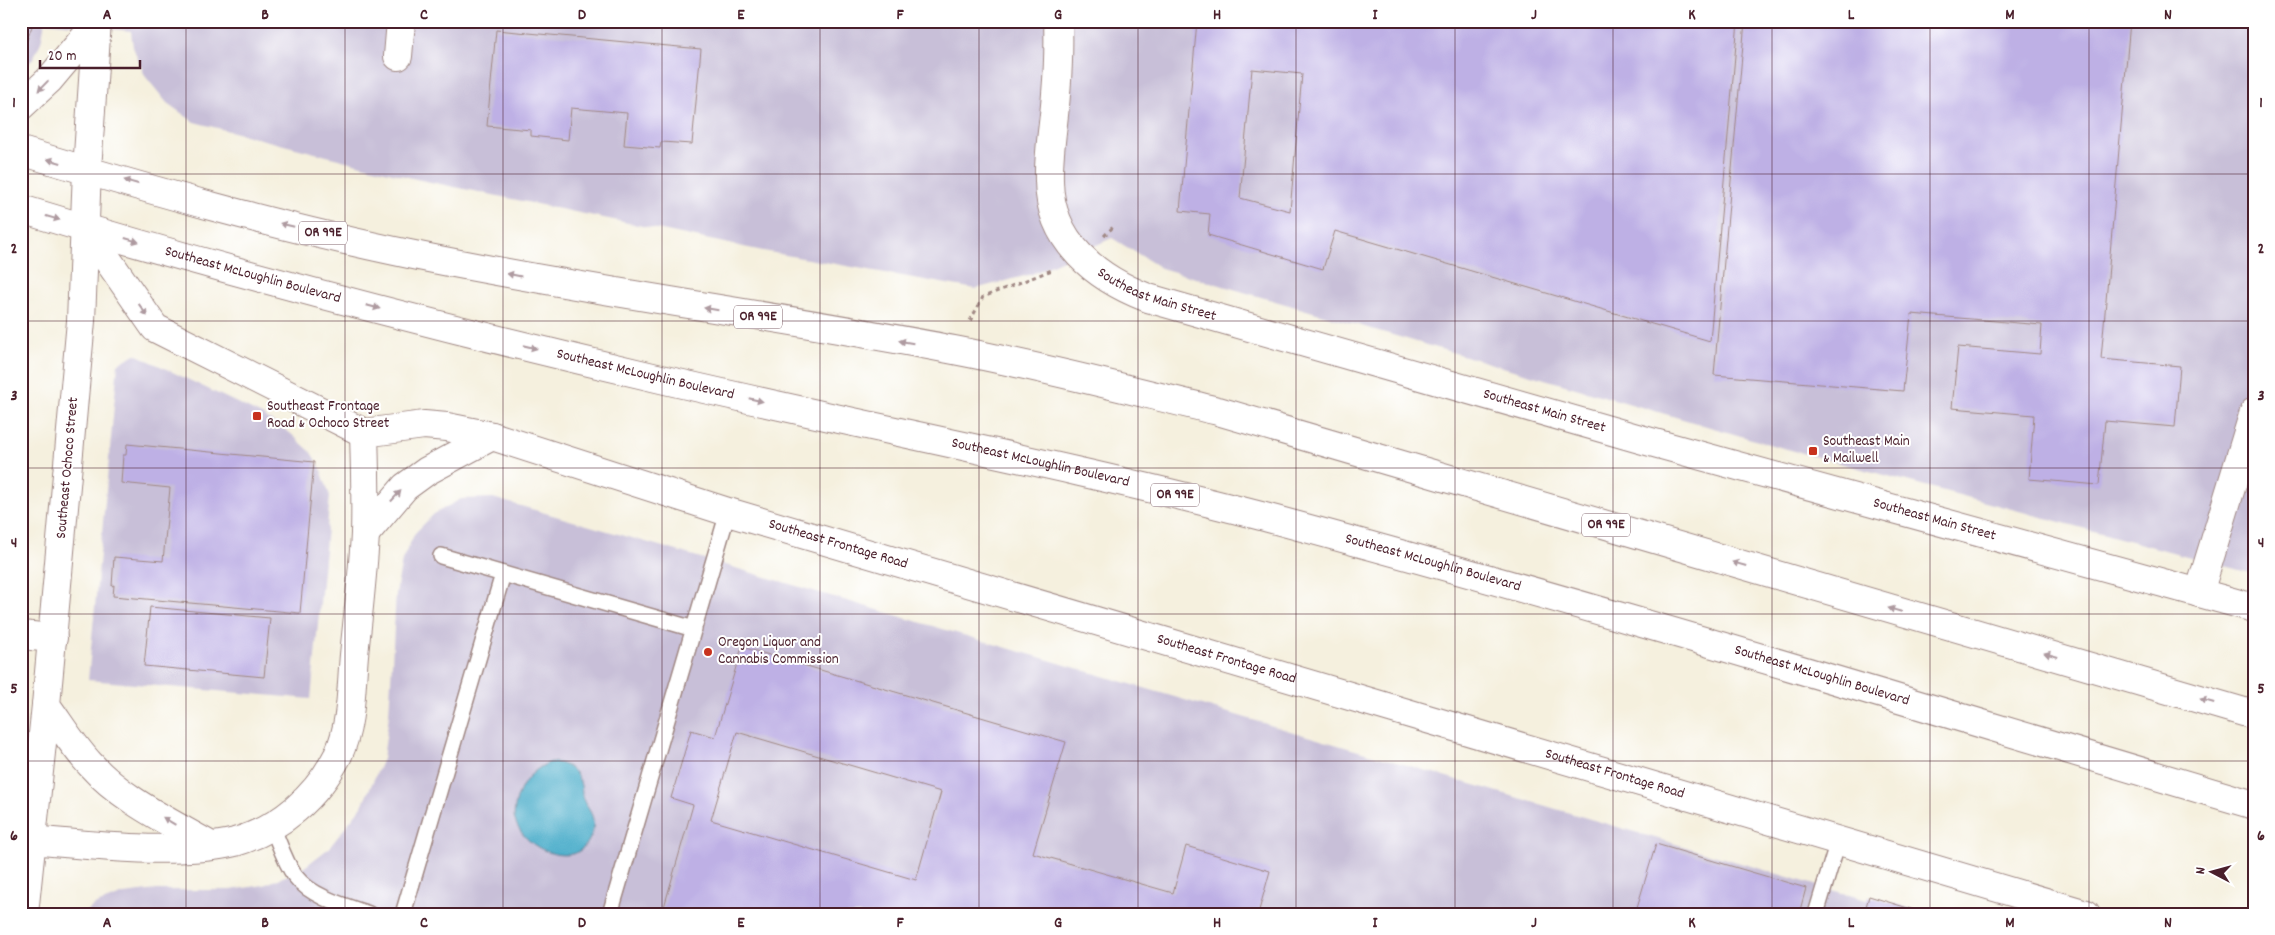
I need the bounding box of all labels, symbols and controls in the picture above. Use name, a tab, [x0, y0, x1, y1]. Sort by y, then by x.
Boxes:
text: A	[103, 4, 112, 27]
text: B	[261, 4, 269, 27]
text: C	[420, 4, 428, 27]
text: D	[578, 4, 587, 27]
text: E	[737, 4, 745, 27]
text: F	[896, 4, 904, 27]
text: G	[1054, 4, 1062, 27]
text: H	[1213, 4, 1221, 27]
text: I	[1373, 4, 1379, 27]
text: J	[1531, 4, 1537, 27]
text: K	[1688, 4, 1696, 27]
text: L	[1848, 4, 1855, 27]
text: M	[2005, 4, 2015, 27]
text: N	[2164, 4, 2172, 27]
scale bar	[40, 38, 140, 70]
text: 20 m	[48, 46, 76, 68]
one-way arrow	[37, 80, 49, 92]
text: 1	[12, 92, 16, 115]
text: 1	[2259, 92, 2263, 115]
one-way arrow	[46, 156, 61, 164]
one-way arrow	[123, 178, 138, 186]
one-way arrow	[45, 214, 61, 222]
one-way arrow	[280, 221, 295, 229]
road number: OR 99E	[299, 222, 347, 244]
one-way arrow	[124, 237, 139, 245]
text: 2	[11, 238, 18, 261]
text: 2	[2258, 238, 2265, 261]
street label: Southeast McLoughlin Boulevard	[162, 241, 343, 310]
street label: Southeast Main Street	[1092, 263, 1219, 328]
one-way arrow	[506, 270, 522, 278]
one-way arrow	[138, 303, 148, 317]
one-way arrow	[365, 304, 380, 312]
one-way arrow	[702, 304, 718, 312]
road number: OR 99E	[734, 306, 782, 328]
one-way arrow	[897, 337, 913, 345]
one-way arrow	[523, 343, 538, 351]
street label: Southeast McLoughlin Boulevard	[554, 343, 736, 406]
street label: Southeast Main Street	[1480, 384, 1609, 440]
text: 3	[10, 385, 18, 408]
text: 3	[2257, 385, 2265, 408]
street label: Southeast Ochoco Street	[51, 396, 85, 540]
place label: Southeast Frontage Road & Ochoco Street	[267, 396, 390, 435]
one-way arrow	[749, 396, 764, 404]
marker: Southeast Frontage Road & Ochoco Street	[251, 410, 263, 422]
place label: Southeast Main & Mailwell	[1823, 431, 1910, 470]
street label: Southeast McLoughlin Boulevard	[949, 433, 1132, 494]
marker: Southeast Main & Mailwell	[1807, 445, 1819, 457]
road number: OR 99E	[1151, 484, 1199, 506]
one-way arrow	[390, 491, 402, 503]
street label: Southeast Main Street	[1870, 493, 1999, 548]
street label: Southeast Frontage Road	[766, 514, 910, 576]
road number: OR 99E	[1582, 514, 1630, 536]
street label: Southeast McLoughlin Boulevard	[1342, 528, 1523, 598]
text: 4	[11, 532, 17, 555]
text: 4	[2258, 532, 2264, 555]
one-way arrow	[1732, 559, 1747, 567]
one-way arrow	[1888, 605, 1903, 613]
street label: Southeast Frontage Road	[1154, 628, 1299, 691]
place label: Oregon Liquor and Cannabis Commission	[718, 632, 839, 671]
street label: Southeast McLoughlin Boulevard	[1732, 640, 1912, 712]
marker: Oregon Liquor and Cannabis Commission	[702, 646, 714, 658]
one-way arrow	[2044, 651, 2059, 659]
text: 5	[10, 678, 18, 701]
text: 5	[2257, 678, 2265, 701]
one-way arrow	[2199, 697, 2214, 705]
street label: Southeast Frontage Road	[1542, 743, 1687, 806]
one-way arrow	[163, 817, 176, 826]
text: 6	[10, 825, 18, 848]
text: 6	[2257, 825, 2265, 848]
north arrow	[2188, 848, 2238, 898]
text: N	[2191, 866, 2211, 875]
text: A	[103, 912, 112, 935]
text: B	[261, 912, 269, 935]
text: C	[420, 912, 428, 935]
text: D	[578, 912, 587, 935]
text: E	[737, 912, 745, 935]
text: F	[896, 912, 904, 935]
text: G	[1054, 912, 1062, 935]
text: H	[1213, 912, 1221, 935]
text: I	[1373, 912, 1379, 935]
text: J	[1531, 912, 1537, 935]
text: K	[1688, 912, 1696, 935]
text: L	[1848, 912, 1855, 935]
text: M	[2005, 912, 2015, 935]
text: N	[2164, 912, 2172, 935]

